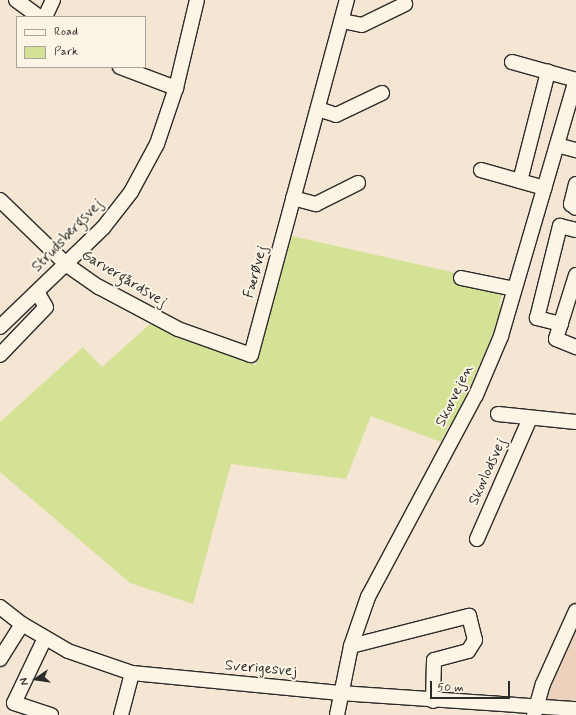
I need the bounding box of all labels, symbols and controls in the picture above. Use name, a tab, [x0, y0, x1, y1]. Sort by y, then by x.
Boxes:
legend	[16, 16, 146, 68]
text: Road	[54, 24, 78, 40]
text: Park	[54, 44, 78, 60]
street label: Strudsbergsvej	[29, 196, 107, 276]
street label: Færøvej	[240, 244, 272, 300]
street label: Garvergårdsvej	[78, 246, 170, 312]
street label: Skovvejen	[432, 362, 478, 430]
street label: Skovlodsvej	[465, 436, 511, 508]
street label: Sverigesvej	[224, 657, 298, 681]
north arrow	[16, 659, 56, 699]
scale bar	[432, 673, 512, 699]
text: N	[17, 677, 32, 687]
text: 50 m	[437, 680, 464, 696]

